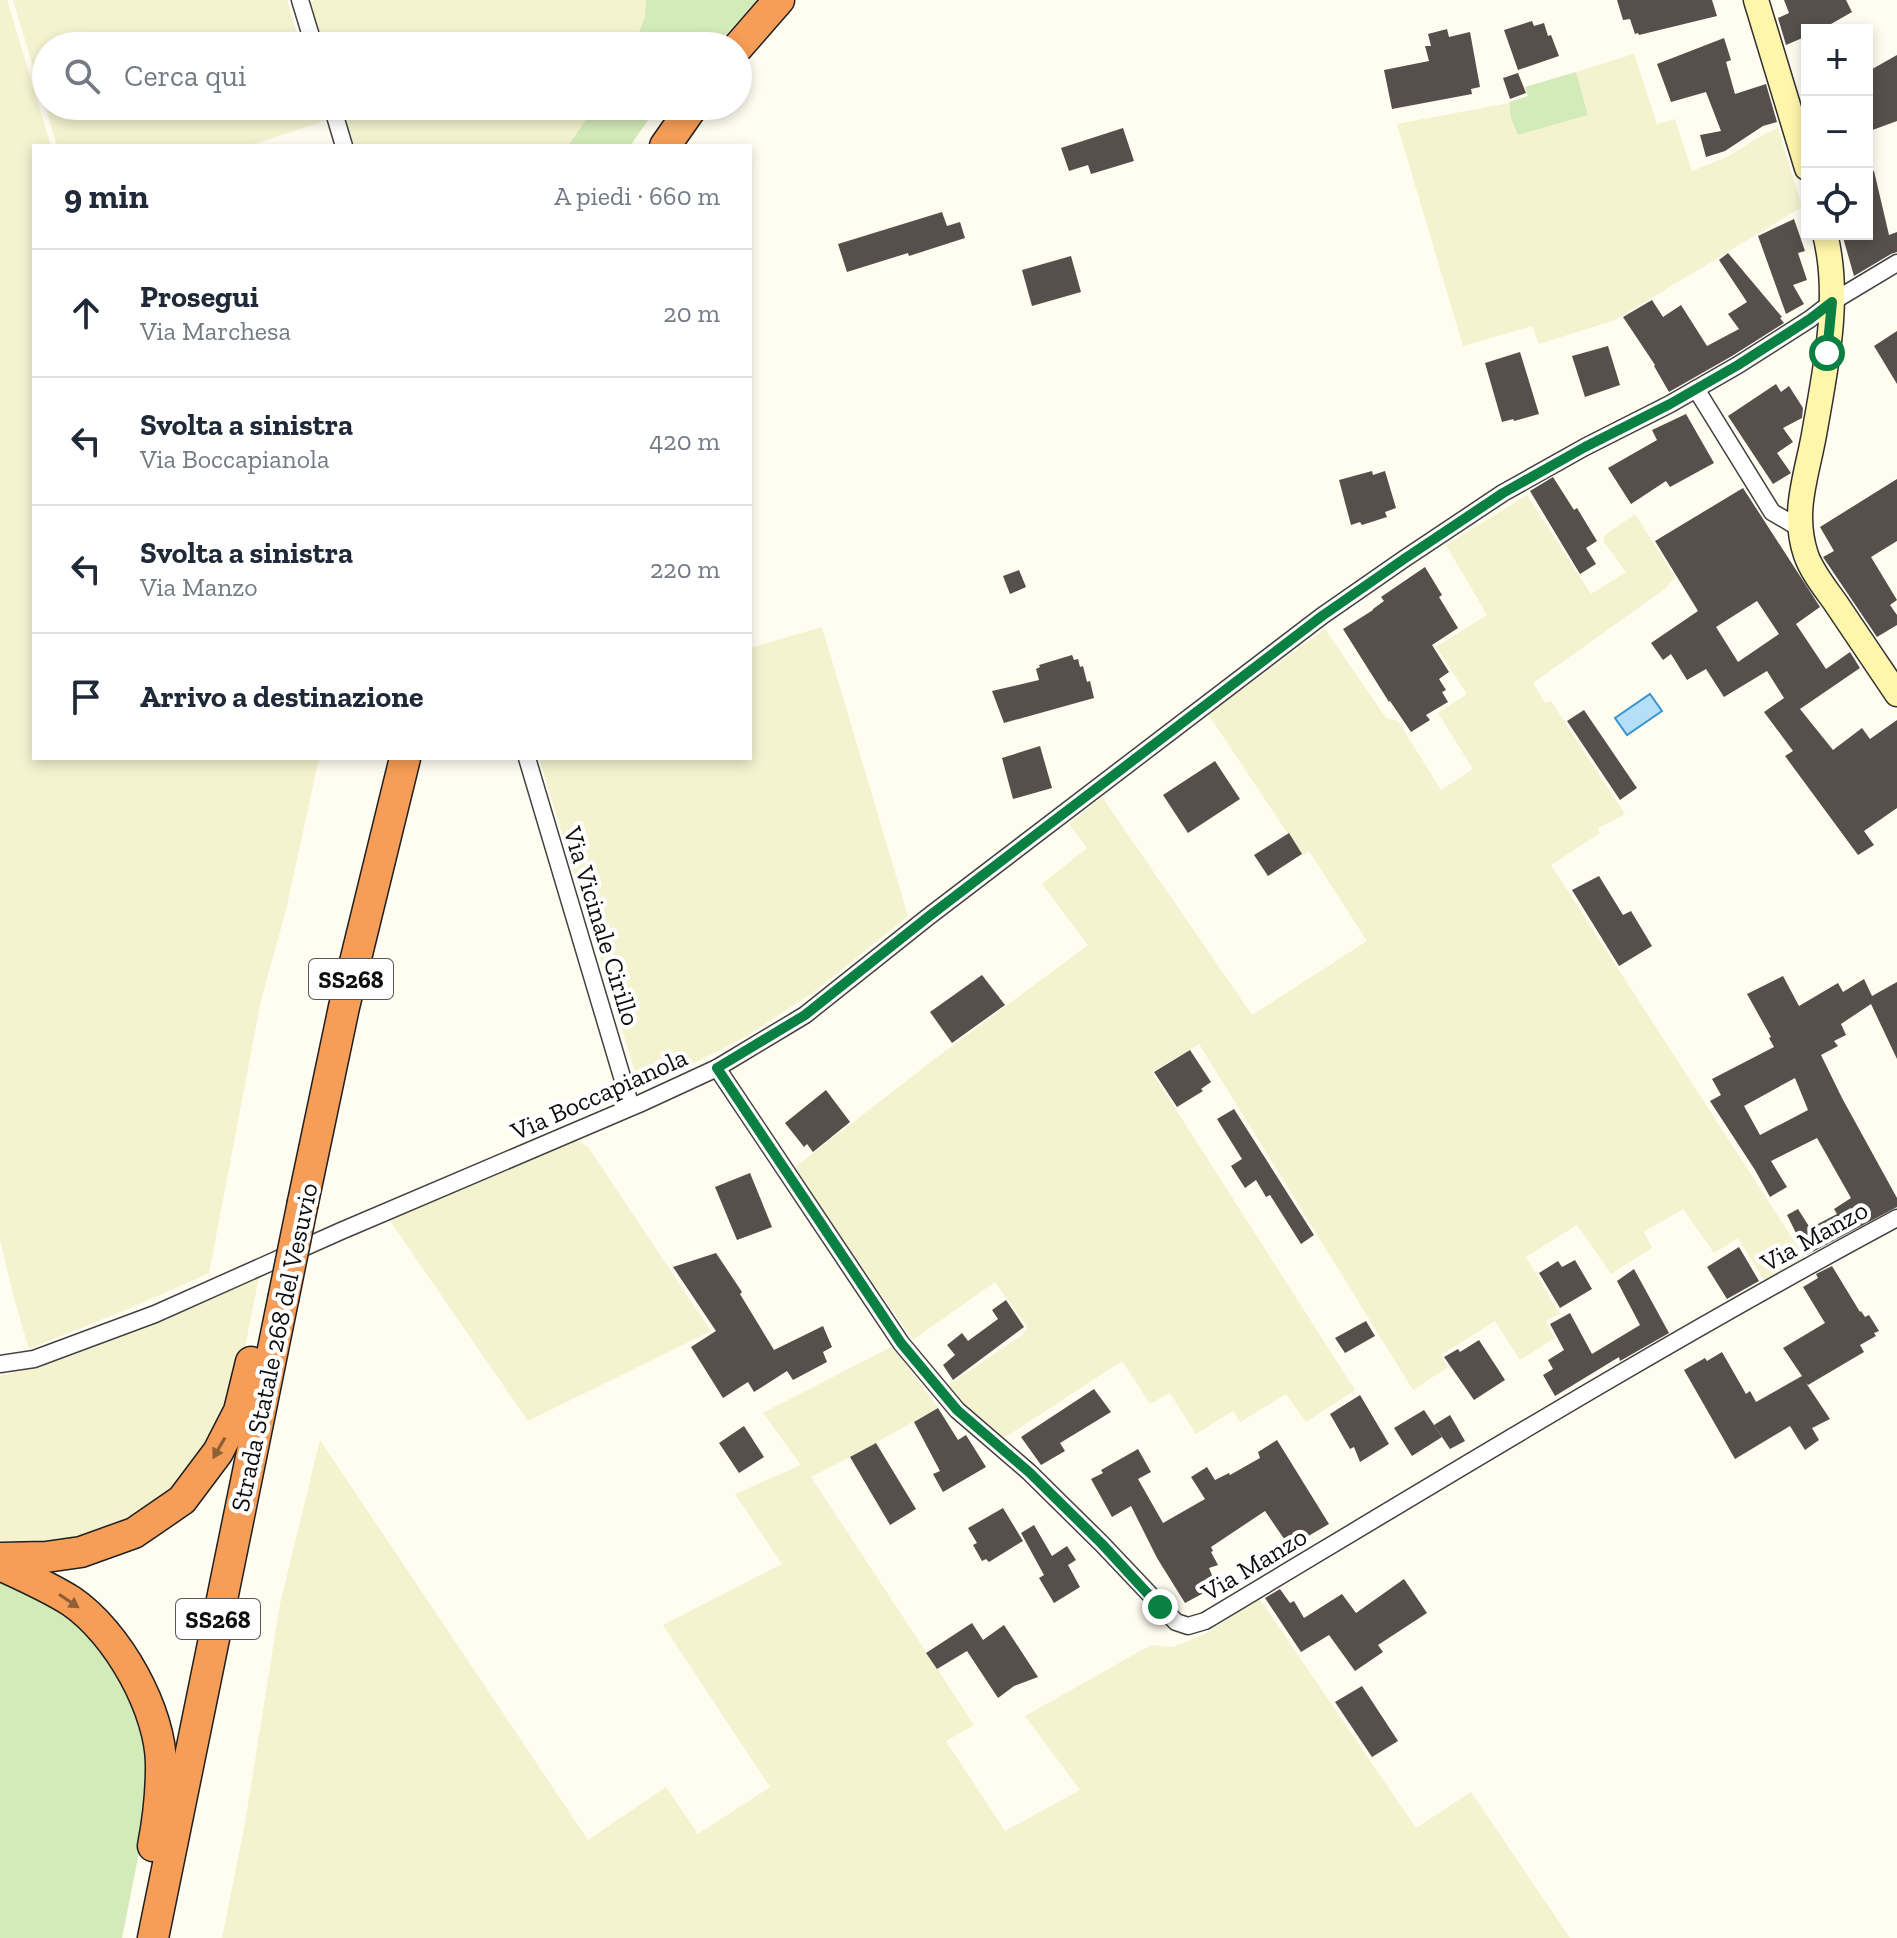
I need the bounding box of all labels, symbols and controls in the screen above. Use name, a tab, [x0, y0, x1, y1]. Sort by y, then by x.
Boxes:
map controls	[1801, 24, 1873, 240]
button: +	[1801, 24, 1873, 96]
search box	[32, 32, 752, 120]
icon: search	[60, 54, 104, 98]
text: Cerca qui	[124, 58, 247, 94]
button: −	[1801, 96, 1873, 168]
button: locate	[1801, 168, 1873, 240]
text: 9 min	[64, 176, 149, 217]
text: A piedi · 660 m	[554, 180, 720, 212]
text: Prosegui	[140, 279, 259, 315]
icon: ahead	[64, 291, 108, 335]
text: 20 m	[663, 297, 720, 329]
text: Via Marchesa	[140, 315, 291, 347]
route start	[1809, 335, 1845, 371]
text: Svolta a sinistra	[140, 407, 353, 443]
icon: left	[64, 419, 108, 463]
text: 420 m	[649, 425, 720, 457]
text: Via Boccapianola	[140, 443, 330, 475]
text: Svolta a sinistra	[140, 535, 353, 571]
icon: left	[64, 547, 108, 591]
text: 220 m	[650, 553, 720, 585]
text: Via Manzo	[140, 571, 258, 603]
icon: arrive	[64, 675, 108, 719]
text: Arrivo a destinazione	[140, 679, 424, 715]
street label: Via Vicinale Cirillo	[556, 822, 647, 1029]
road number: SS268	[309, 959, 393, 999]
street label: Via Boccapianola	[505, 1041, 692, 1148]
street label: Strada Statale 268 del Vesuvio	[223, 1180, 325, 1514]
street label: Via Manzo	[1754, 1193, 1873, 1279]
one-way arrow	[212, 1437, 226, 1459]
street label: Via Manzo	[1194, 1520, 1313, 1609]
route end	[1142, 1589, 1178, 1625]
one-way arrow	[58, 1594, 79, 1609]
road number: SS268	[176, 1599, 260, 1639]

